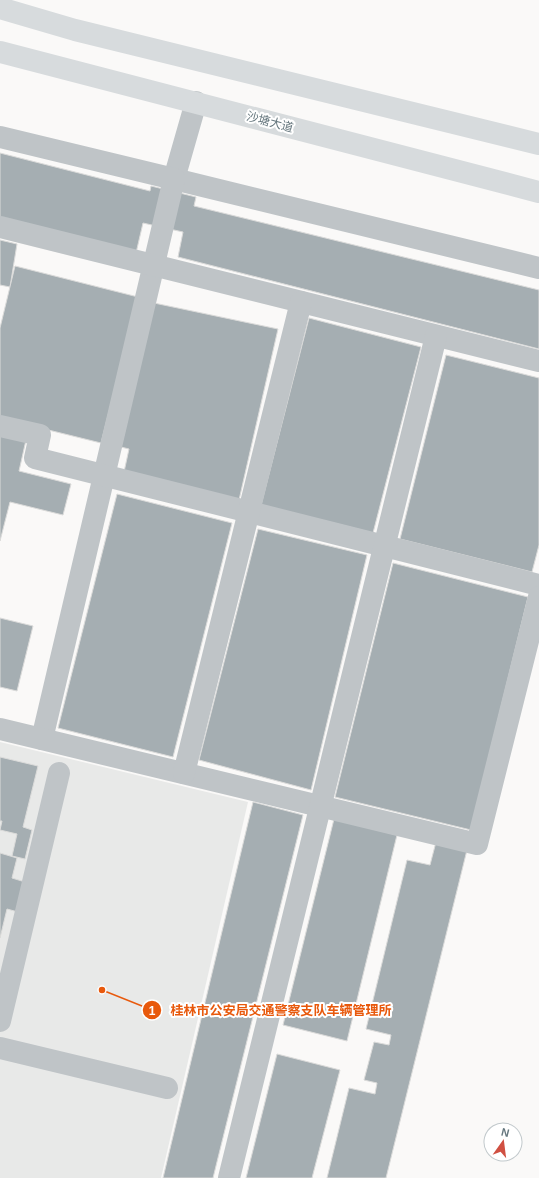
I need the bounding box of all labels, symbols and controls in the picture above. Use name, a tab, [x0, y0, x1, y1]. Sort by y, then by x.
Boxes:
street label: 沙塘大道	[245, 109, 295, 135]
callout: 桂林市公安局交通警察支队车辆管理所	[142, 998, 399, 1023]
text: 桂林市公安局交通警察支队车辆管理所	[170, 1003, 392, 1018]
text: 1	[149, 1004, 156, 1018]
north arrow	[483, 1122, 523, 1162]
text: N	[500, 1126, 511, 1139]

